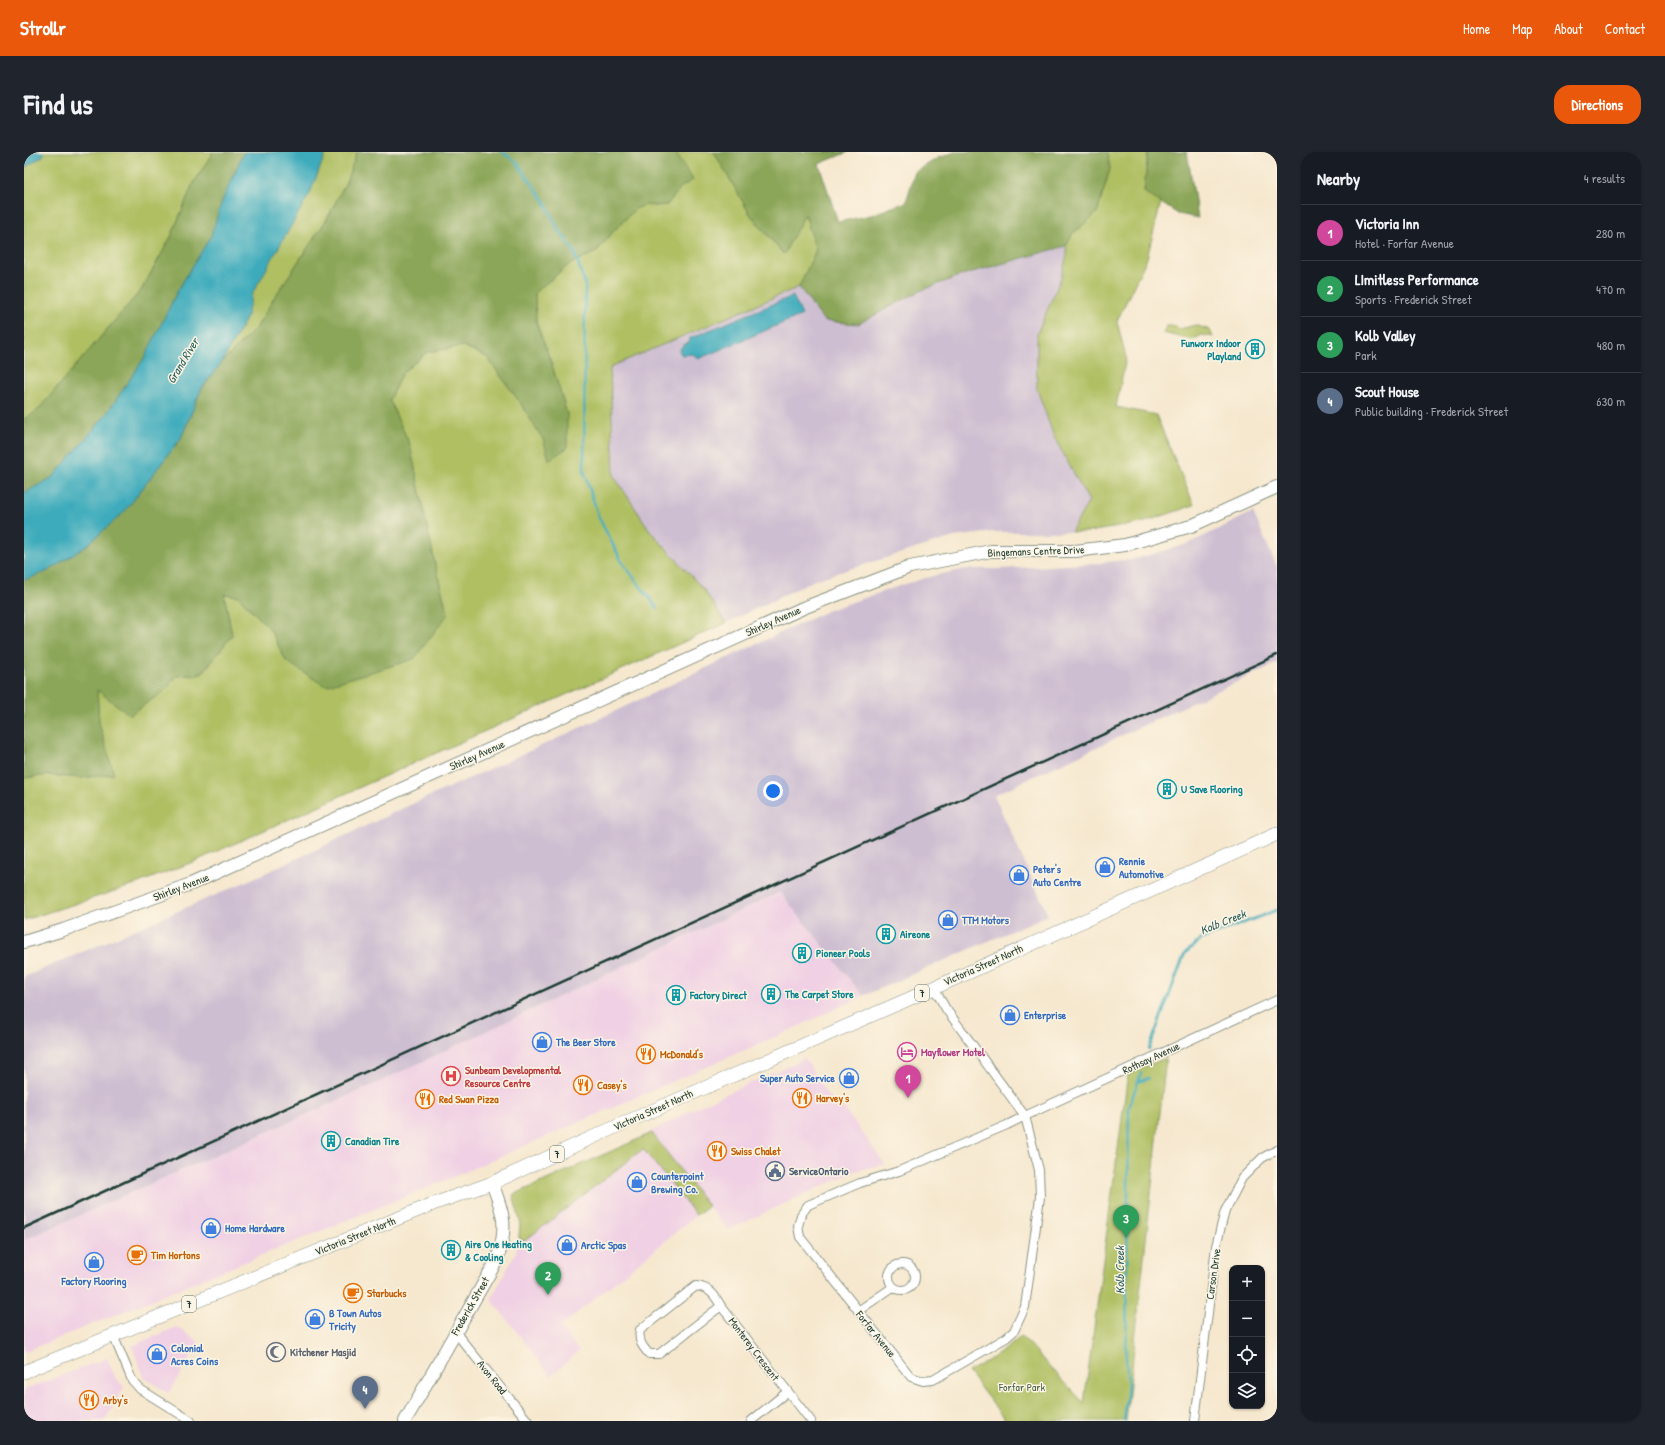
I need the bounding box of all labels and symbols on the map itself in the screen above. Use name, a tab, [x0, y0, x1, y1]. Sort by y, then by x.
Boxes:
water label: Grand River	[162, 334, 204, 387]
place label: Funworx Indoor Playland	[1180, 336, 1242, 364]
building icon: Funworx Indoor Playland	[1244, 338, 1266, 360]
street label: Bingemans Centre Drive	[987, 542, 1085, 560]
street label: Shirley Avenue	[743, 602, 803, 639]
street label: Shirley Avenue	[447, 736, 507, 773]
building icon: U Save Flooring	[1156, 778, 1178, 800]
your location	[763, 781, 783, 801]
place label: U Save Flooring	[1181, 782, 1243, 797]
place label: Rennie Automotive	[1119, 854, 1165, 881]
shop icon: Rennie Automotive	[1094, 856, 1116, 878]
place label: Peter's Auto Centre	[1033, 862, 1082, 889]
shop icon: Peter's Auto Centre	[1008, 864, 1030, 886]
street label: Shirley Avenue	[151, 870, 212, 904]
water label: Kolb Creek	[1197, 904, 1249, 938]
shop icon: TTM Motors	[937, 909, 959, 931]
place label: TTM Motors	[961, 913, 1010, 927]
building icon: Aireone	[875, 923, 897, 945]
place label: Aireone	[900, 927, 931, 941]
street label: Victoria Street North	[941, 941, 1025, 989]
building icon: Pioneer Pools	[791, 942, 813, 964]
place label: Pioneer Pools	[816, 946, 871, 960]
building icon: The Carpet Store	[760, 983, 782, 1005]
building icon: Factory Direct	[665, 984, 687, 1006]
road number: 7	[915, 985, 929, 1001]
place label: The Carpet Store	[784, 987, 854, 1002]
place label: Factory Direct	[689, 988, 748, 1003]
shop icon: Enterprise	[999, 1004, 1021, 1026]
place label: Enterprise	[1024, 1008, 1067, 1023]
shop icon: The Beer Store	[531, 1031, 553, 1053]
place label: The Beer Store	[555, 1035, 616, 1049]
street label: Rothsay Avenue	[1120, 1038, 1182, 1077]
hotel icon: Mayflower Motel	[896, 1041, 918, 1063]
restaurant icon: McDonald's	[635, 1043, 657, 1065]
place label: Mayflower Motel	[921, 1045, 986, 1060]
place label: McDonald's	[660, 1047, 704, 1061]
place label: Sunbeam Developmental Resource Centre	[465, 1063, 562, 1090]
hospital icon: Sunbeam Developmental Resource Centre	[440, 1065, 462, 1087]
pin: 1	[895, 1065, 921, 1098]
shop icon: Super Auto Service	[838, 1067, 860, 1089]
place label: Super Auto Service	[760, 1071, 836, 1086]
restaurant icon: Casey's	[572, 1074, 594, 1096]
place label: Casey's	[597, 1078, 627, 1093]
street label: Victoria Street North	[611, 1086, 695, 1134]
restaurant icon: Harvey's	[791, 1087, 813, 1109]
restaurant icon: Red Swan Pizza	[414, 1088, 436, 1110]
place label: Harvey's	[816, 1091, 850, 1106]
place label: Red Swan Pizza	[439, 1092, 499, 1106]
building icon: Canadian Tire	[320, 1130, 342, 1152]
place label: Canadian Tire	[345, 1134, 400, 1148]
restaurant icon: Swiss Chalet	[706, 1140, 728, 1162]
place label: Swiss Chalet	[731, 1144, 782, 1158]
road number: 7	[550, 1146, 564, 1162]
public building icon: ServiceOntario	[764, 1160, 786, 1182]
place label: ServiceOntario	[789, 1164, 849, 1178]
place label: Counterpoint Brewing Co.	[651, 1169, 705, 1197]
shop icon: Counterpoint Brewing Co.	[626, 1171, 648, 1193]
pin: 3	[1113, 1205, 1139, 1238]
street label: Victoria Street North	[313, 1213, 398, 1259]
shop icon: Home Hardware	[200, 1217, 222, 1239]
place label: Home Hardware	[225, 1221, 286, 1235]
shop icon: Arctic Spas	[556, 1234, 578, 1256]
place label: Aire One Heating & Cooling	[465, 1237, 532, 1265]
place label: Arctic Spas	[581, 1238, 627, 1253]
building icon: Aire One Heating & Cooling	[440, 1239, 462, 1261]
cafe icon: Tim Hortons	[126, 1244, 148, 1266]
water label: Kolb Creek	[1111, 1245, 1128, 1294]
street label: Carson Drive	[1202, 1247, 1224, 1300]
place label: Tim Hortons	[150, 1248, 201, 1262]
shop icon: Factory Flooring	[83, 1251, 105, 1273]
pin: 2	[535, 1262, 561, 1295]
place label: Factory Flooring	[61, 1274, 127, 1289]
street label: Frederick Street	[447, 1274, 492, 1339]
cafe icon: Starbucks	[342, 1282, 364, 1304]
place label: Starbucks	[367, 1286, 407, 1300]
road number: 7	[182, 1296, 196, 1312]
place label: B Town Autos Tricity	[328, 1306, 382, 1334]
street label: Forfar Avenue	[852, 1307, 899, 1361]
shop icon: B Town Autos Tricity	[304, 1308, 326, 1330]
street label: Monterey Crescent	[725, 1314, 783, 1384]
place label: Colonial Acres Coins	[171, 1341, 219, 1368]
mosque icon: Kitchener Masjid	[265, 1341, 287, 1363]
shop icon: Colonial Acres Coins	[146, 1343, 168, 1365]
place label: Kitchener Masjid	[290, 1345, 357, 1360]
street label: Avon Road	[474, 1357, 510, 1397]
pin: 4	[352, 1376, 378, 1409]
park label: Forfar Park	[998, 1380, 1046, 1394]
restaurant icon: Arby's	[78, 1389, 100, 1411]
place label: Arby's	[103, 1393, 129, 1408]

